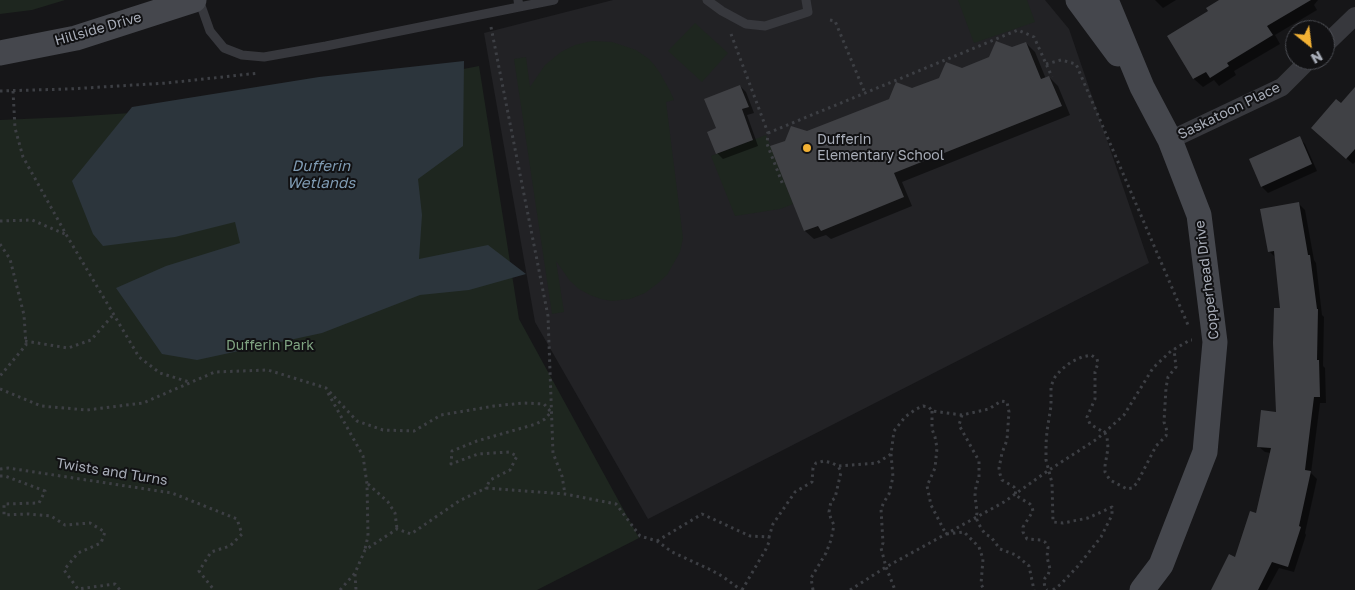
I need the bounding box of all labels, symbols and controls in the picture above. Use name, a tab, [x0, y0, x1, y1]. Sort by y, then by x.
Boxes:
street label: Hillside Drive	[53, 9, 143, 49]
north arrow	[1285, 20, 1335, 70]
text: N	[1308, 48, 1326, 68]
street label: Saskatoon Place	[1175, 79, 1283, 143]
place label: Dufferin Elementary School	[817, 132, 944, 164]
marker: Dufferin Elementary School	[801, 142, 813, 154]
water label: Dufferin Wetlands	[287, 157, 355, 192]
street label: Copperhead Drive	[1191, 219, 1223, 341]
park label: Dufferin Park	[226, 338, 314, 354]
street label: Twists and Turns	[55, 455, 169, 489]

